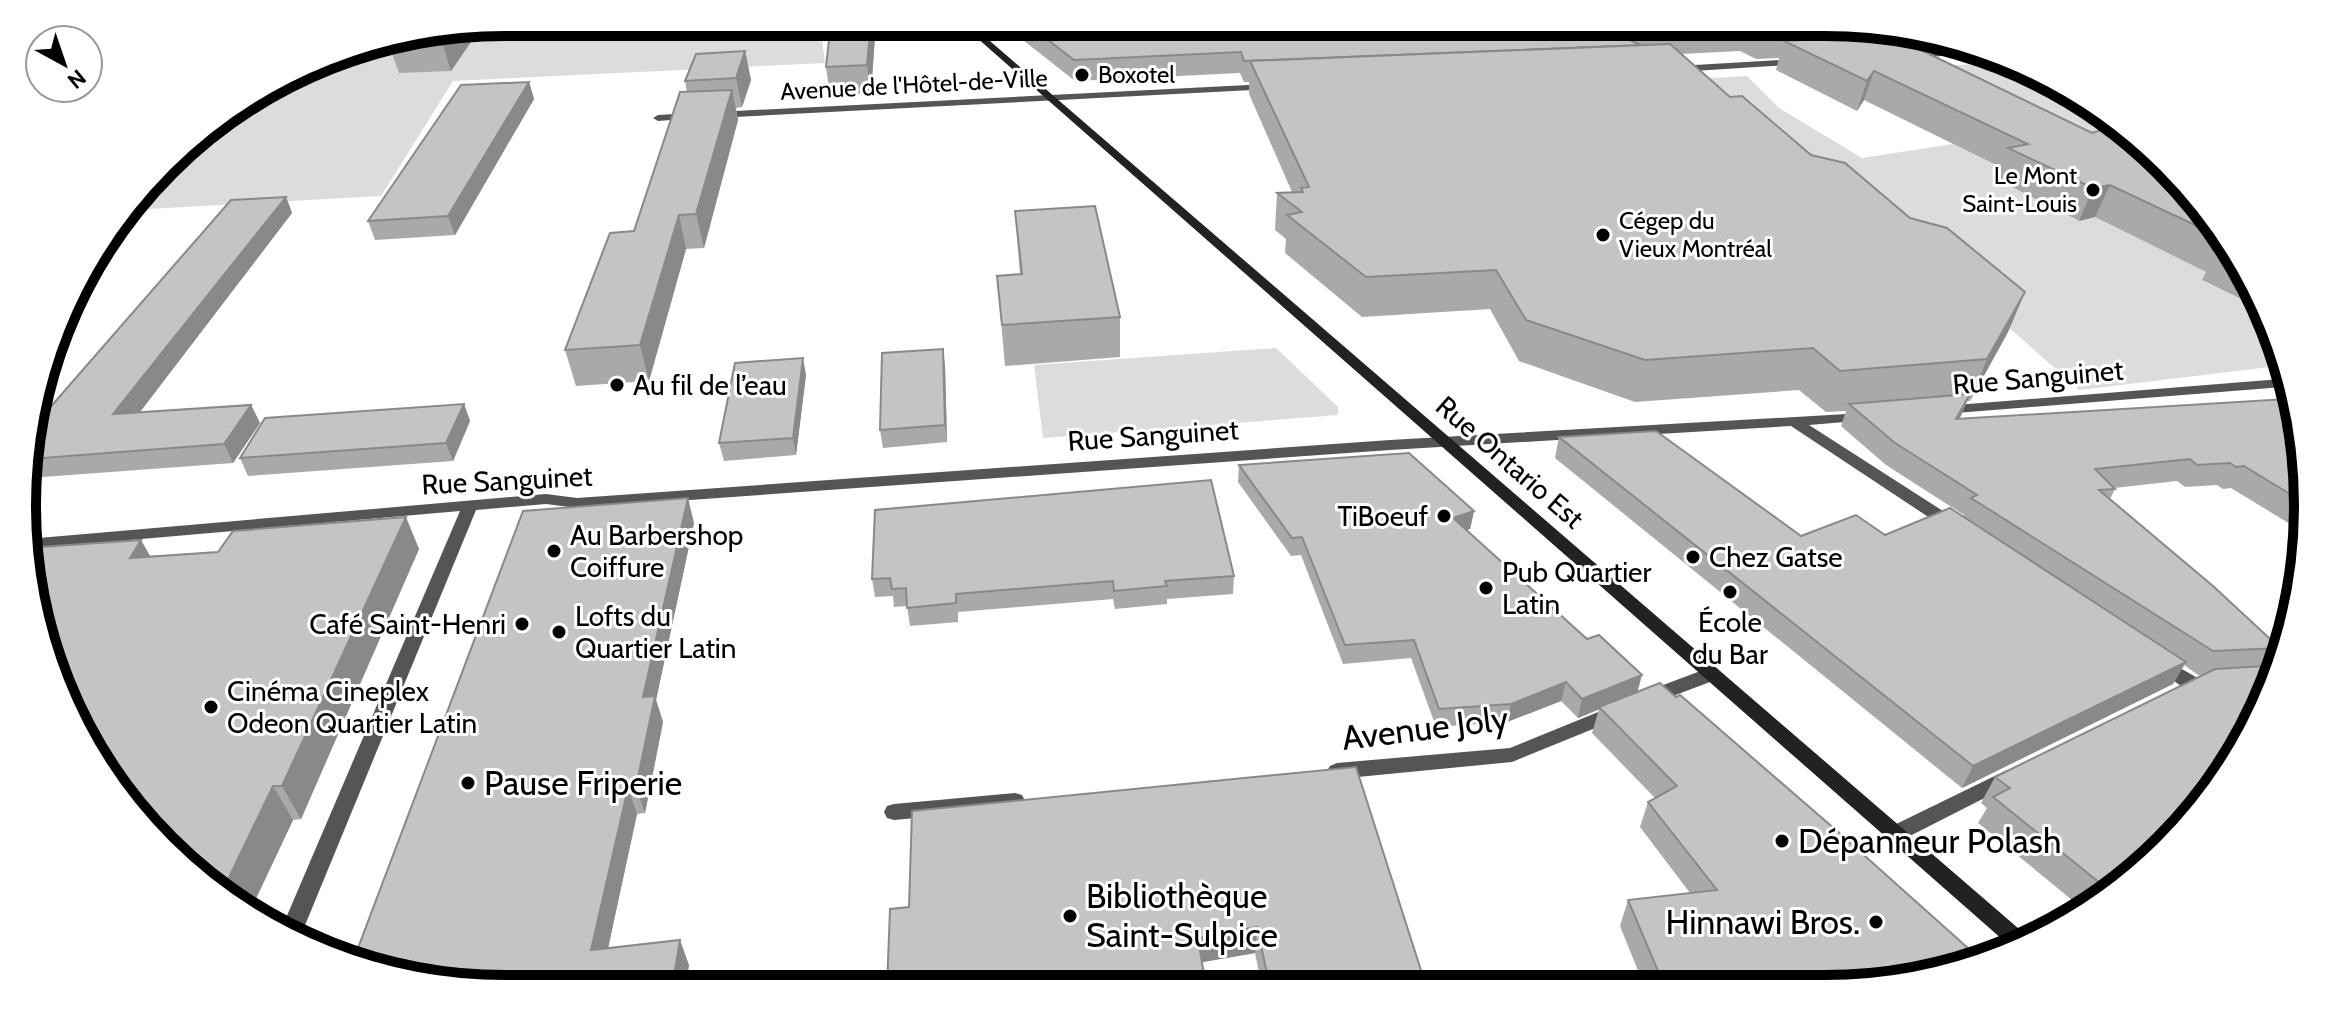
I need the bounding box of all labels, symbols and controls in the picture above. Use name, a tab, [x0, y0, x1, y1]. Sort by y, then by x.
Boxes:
north arrow	[24, 24, 104, 104]
place label: Boxotel	[1098, 60, 1175, 89]
street label: Avenue de l'Hôtel-de-Ville	[780, 63, 1048, 106]
text: N	[62, 64, 91, 94]
marker: Boxotel	[1073, 66, 1091, 84]
place label: Le Mont Saint-Louis	[1962, 161, 2077, 218]
marker: Le Mont Saint-Louis	[2084, 181, 2102, 199]
place label: Cégep du Vieux Montréal	[1619, 206, 1772, 263]
marker: Cégep du Vieux Montréal	[1594, 226, 1612, 244]
street label: Rue Sanguinet	[1951, 353, 2125, 401]
place label: Au fil de l’eau	[633, 368, 787, 402]
marker: Au fil de l’eau	[608, 376, 626, 394]
street label: Rue Ontario Est	[1429, 389, 1591, 535]
street label: Rue Sanguinet	[1066, 412, 1240, 458]
street label: Rue Sanguinet	[421, 459, 593, 501]
place label: TiBoeuf	[1337, 499, 1428, 533]
marker: TiBoeuf	[1435, 507, 1453, 525]
place label: Au Barbershop Coiffure	[570, 518, 743, 584]
place label: Chez Gatse	[1709, 540, 1843, 574]
marker: Au Barbershop Coiffure	[545, 542, 563, 560]
marker: Chez Gatse	[1684, 548, 1702, 566]
place label: Pub Quartier Latin	[1502, 555, 1651, 621]
marker: Pub Quartier Latin	[1477, 579, 1495, 597]
marker: École du Bar	[1721, 583, 1739, 601]
place label: Lofts du Quartier Latin	[575, 599, 736, 665]
place label: École du Bar	[1692, 605, 1768, 671]
place label: Café Saint-Henri	[309, 607, 506, 641]
marker: Café Saint-Henri	[513, 615, 531, 633]
marker: Lofts du Quartier Latin	[550, 623, 568, 641]
place label: Cinéma Cineplex Odeon Quartier Latin	[227, 674, 477, 740]
street label: Avenue Joly	[1339, 697, 1511, 759]
marker: Cinéma Cineplex Odeon Quartier Latin	[202, 698, 220, 716]
place label: Pause Friperie	[484, 762, 682, 804]
marker: Pause Friperie	[459, 774, 477, 792]
place label: Dépanneur Polash	[1798, 820, 2061, 862]
marker: Dépanneur Polash	[1773, 832, 1791, 850]
place label: Bibliothèque Saint-Sulpice	[1086, 875, 1278, 956]
place label: Hinnawi Bros.	[1665, 901, 1860, 943]
marker: Bibliothèque Saint-Sulpice	[1061, 907, 1079, 925]
marker: Hinnawi Bros.	[1867, 913, 1885, 931]

